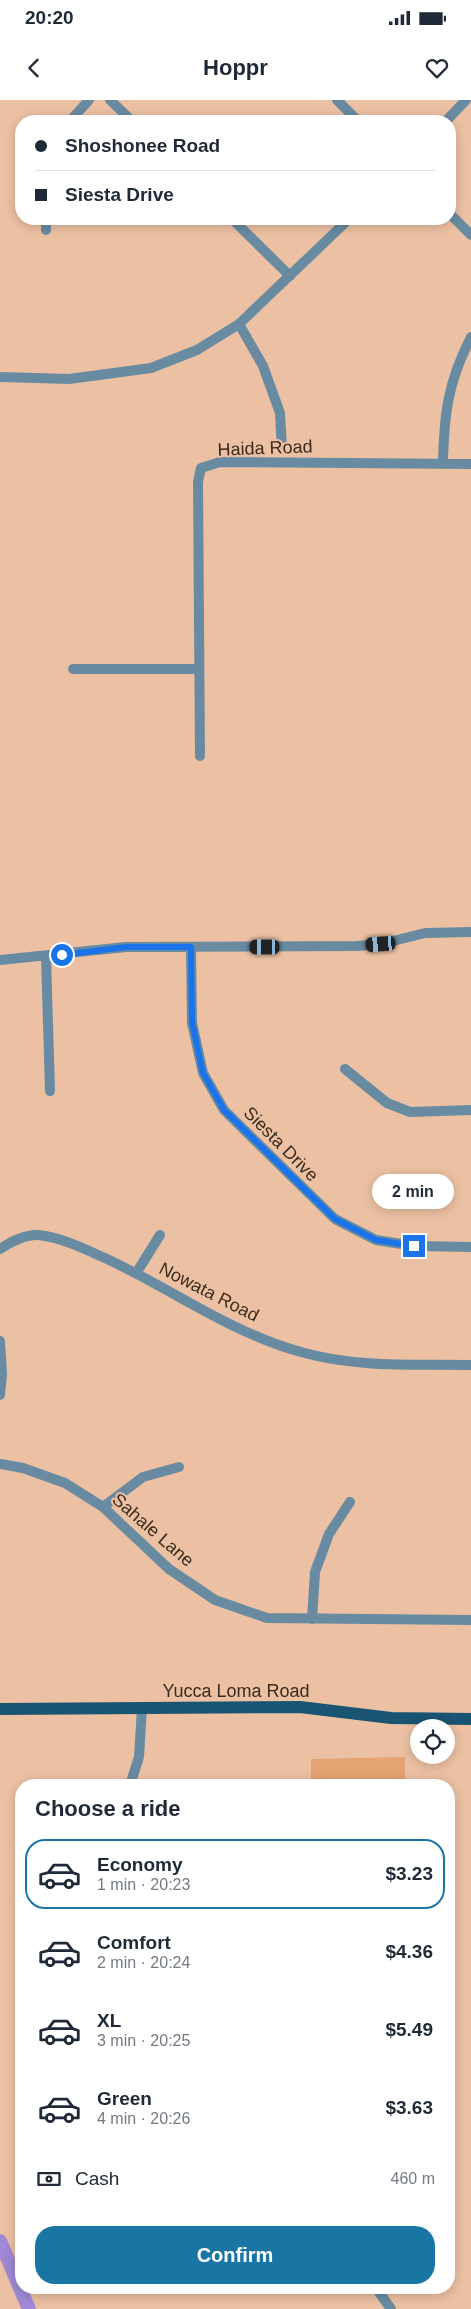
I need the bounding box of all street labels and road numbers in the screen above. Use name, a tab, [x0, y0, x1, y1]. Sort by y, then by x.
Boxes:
street label: Haida Road	[217, 436, 313, 460]
street label: Siesta Drive	[240, 1103, 322, 1185]
street label: Nowata Road	[156, 1258, 262, 1326]
street label: Sahale Lane	[108, 1489, 198, 1571]
street label: Yucca Loma Road	[162, 1681, 310, 1701]

